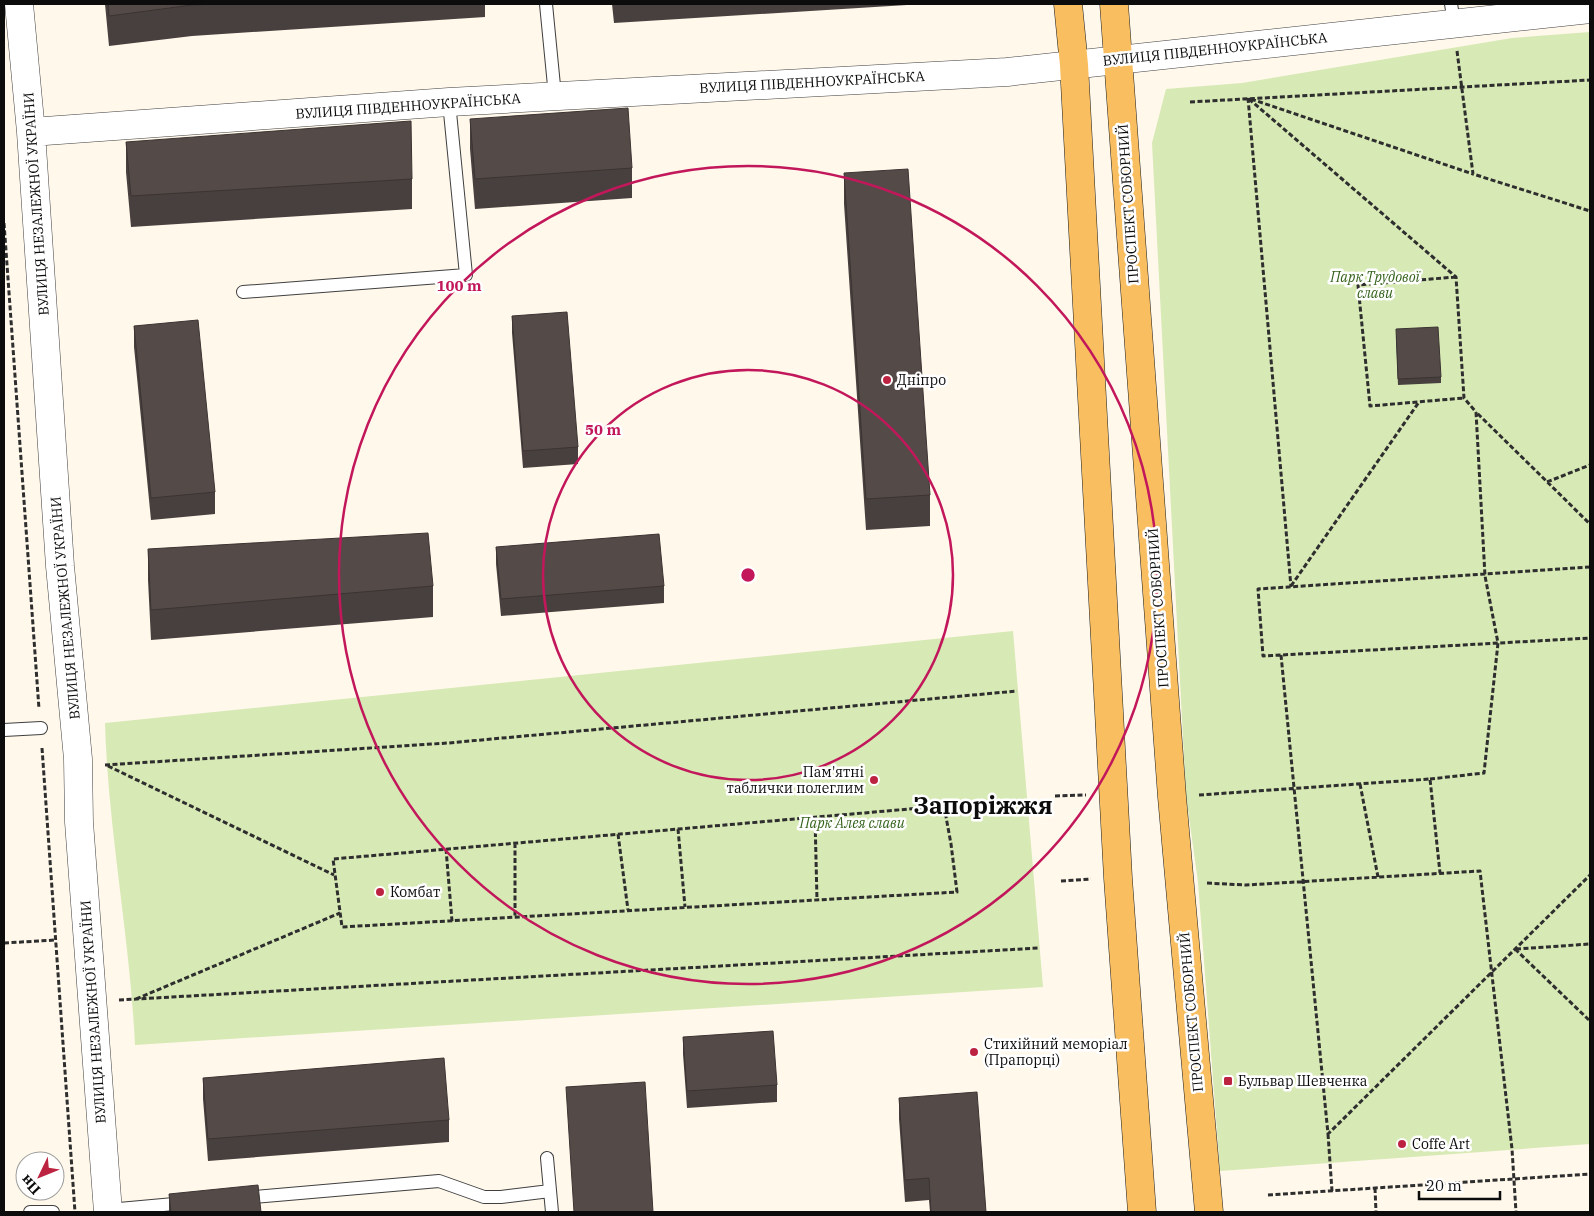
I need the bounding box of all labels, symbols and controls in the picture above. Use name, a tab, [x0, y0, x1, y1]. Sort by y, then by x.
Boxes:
street label: ВУЛИЦЯ ПІВДЕННОУКРАЇНСЬКА	[1102, 28, 1329, 70]
street label: ВУЛИЦЯ ПІВДЕННОУКРАЇНСЬКА	[699, 67, 926, 97]
street label: ВУЛИЦЯ ПІВДЕННОУКРАЇНСЬКА	[295, 89, 522, 123]
street label: ВУЛИЦЯ НЕЗАЛЕЖНОЇ УКРАЇНИ	[19, 92, 53, 316]
street label: ПРОСПЕКТ СОБОРНИЙ	[1113, 123, 1143, 285]
park label: Парк Трудової слави	[1329, 268, 1422, 302]
text: 100 m	[436, 276, 482, 295]
place label: Дніпро	[897, 371, 946, 389]
marker: Дніпро	[881, 374, 893, 386]
text: 50 m	[585, 420, 621, 439]
street label: ВУЛИЦЯ НЕЗАЛЕЖНОЇ УКРАЇНИ	[46, 496, 84, 720]
street label: ПРОСПЕКТ СОБОРНИЙ	[1143, 527, 1173, 689]
centre of rings	[739, 566, 757, 584]
place label: Пам'ятні таблички полеглим	[727, 763, 864, 797]
marker: Пам'ятні таблички полеглим	[868, 774, 880, 786]
district label: Запоріжжя	[913, 789, 1053, 821]
park label: Парк Алея слави	[798, 814, 905, 832]
place label: Комбат	[390, 883, 440, 901]
marker: Комбат	[374, 886, 386, 898]
street label: ВУЛИЦЯ НЕЗАЛЕЖНОЇ УКРАЇНИ	[76, 900, 110, 1124]
street label: ПРОСПЕКТ СОБОРНИЙ	[1175, 931, 1207, 1093]
place label: Стихійний меморіал (Прапорці)	[984, 1035, 1128, 1069]
marker: Стихійний меморіал (Прапорці)	[968, 1046, 980, 1058]
place label: Бульвар Шевченка	[1238, 1072, 1368, 1090]
marker: Бульвар Шевченка	[1222, 1075, 1234, 1087]
place label: Coffe Art	[1412, 1135, 1470, 1153]
marker: Coffe Art	[1396, 1138, 1408, 1150]
north arrow	[15, 1151, 65, 1201]
scale bar	[1419, 1168, 1500, 1200]
text: Пн	[17, 1171, 44, 1199]
text: 20 m	[1426, 1176, 1462, 1195]

